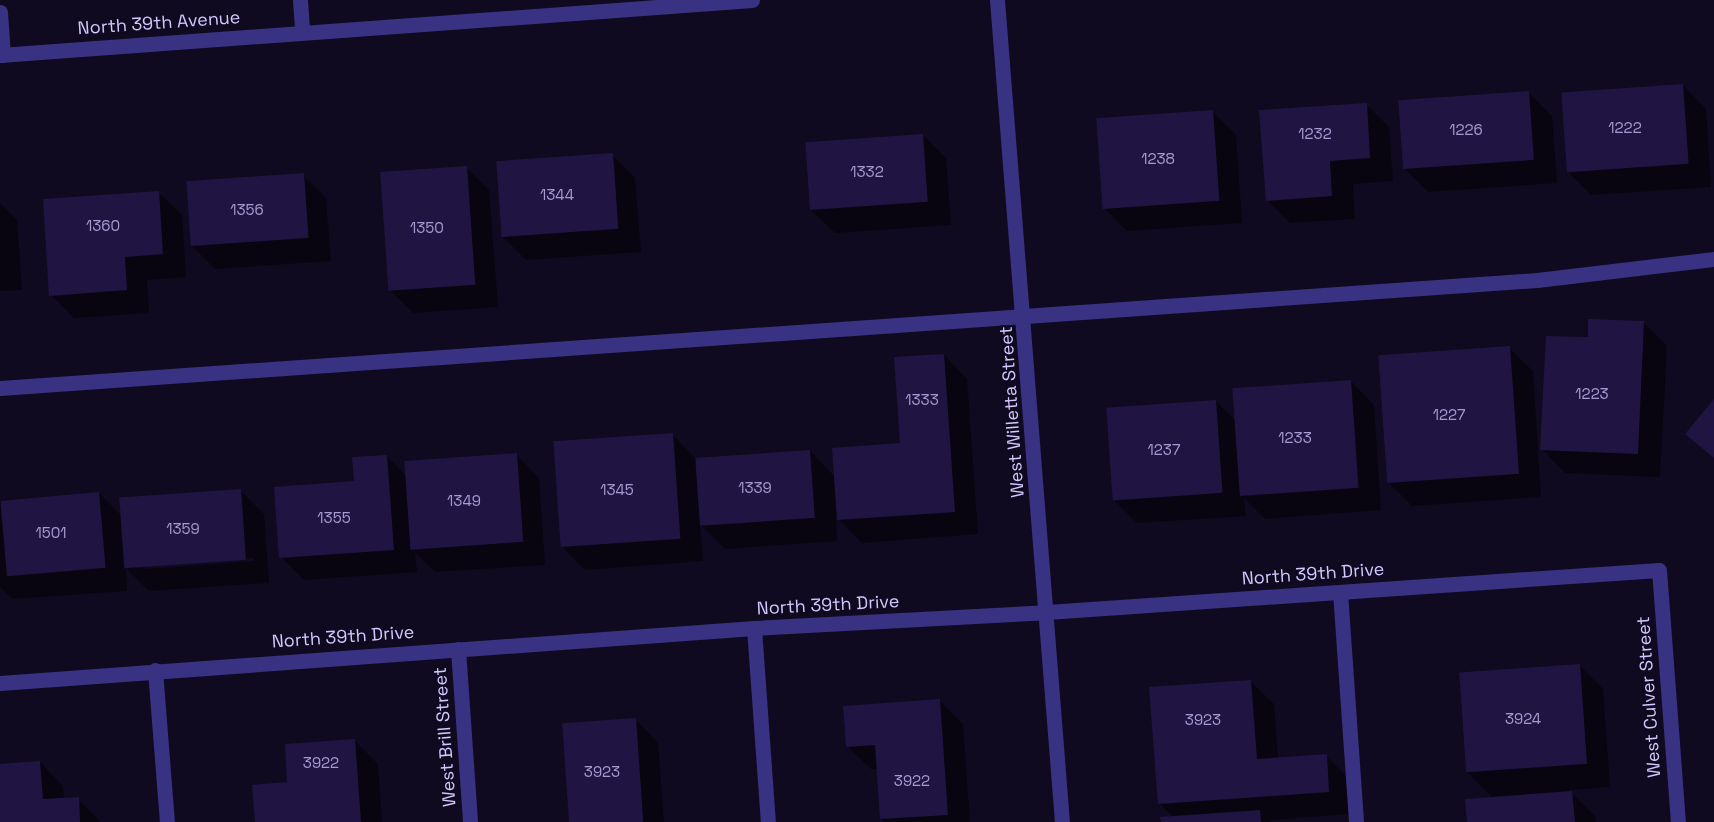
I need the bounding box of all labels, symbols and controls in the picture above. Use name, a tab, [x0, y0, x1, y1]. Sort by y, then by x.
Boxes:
street label: North 39th Avenue	[77, 7, 241, 39]
house number: 1222	[1608, 119, 1642, 137]
house number: 1226	[1449, 121, 1483, 139]
house number: 1232	[1298, 125, 1332, 143]
house number: 1238	[1141, 150, 1175, 168]
house number: 1332	[850, 163, 884, 181]
house number: 1344	[540, 186, 574, 204]
house number: 1356	[230, 201, 264, 219]
house number: 1360	[86, 217, 120, 235]
house number: 1350	[410, 219, 444, 237]
street label: West Willetta Street	[995, 325, 1029, 499]
house number: 1223	[1575, 385, 1609, 403]
house number: 1333	[905, 391, 939, 409]
house number: 1227	[1433, 406, 1465, 424]
house number: 1233	[1278, 429, 1312, 447]
house number: 1237	[1148, 441, 1180, 459]
house number: 1339	[738, 479, 772, 497]
house number: 1345	[600, 481, 634, 499]
house number: 1349	[447, 492, 481, 510]
house number: 1355	[317, 509, 351, 527]
house number: 1359	[166, 520, 200, 538]
house number: 1501	[35, 524, 67, 542]
street label: North 39th Drive	[1241, 558, 1385, 590]
street label: North 39th Drive	[756, 590, 900, 620]
street label: West Culver Street	[1633, 616, 1665, 778]
street label: North 39th Drive	[271, 621, 415, 653]
street label: West Brill Street	[429, 666, 461, 808]
house number: 3924	[1505, 710, 1541, 728]
house number: 3923	[1185, 711, 1221, 729]
house number: 3922	[303, 754, 339, 772]
house number: 3923	[584, 763, 620, 781]
house number: 3922	[894, 772, 930, 790]

